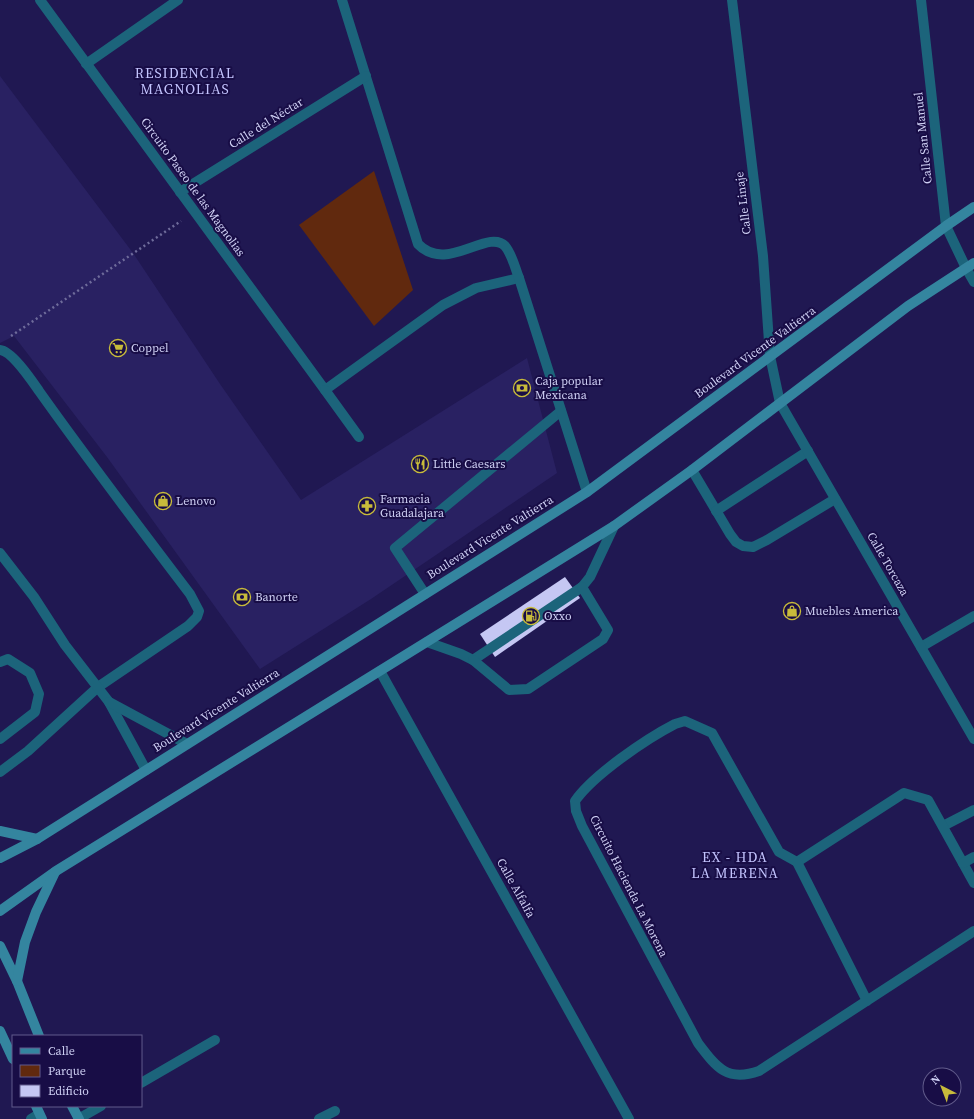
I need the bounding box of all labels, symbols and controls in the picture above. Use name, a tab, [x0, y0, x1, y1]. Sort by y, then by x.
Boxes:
district label: RESIDENCIAL MAGNOLIAS	[135, 63, 235, 99]
street label: Calle San Manuel	[910, 91, 936, 185]
street label: Calle del Néctar	[226, 94, 306, 152]
street label: Circuito Paseo de las Magnolias	[137, 114, 249, 260]
street label: Calle Linaje	[731, 171, 755, 235]
street label: Boulevard Vicente Valtierra	[691, 302, 820, 401]
supermarket icon: Coppel	[108, 338, 128, 358]
place label: Coppel	[131, 340, 169, 356]
place label: Caja popular Mexicana	[535, 373, 603, 403]
bank icon: Caja popular Mexicana	[512, 378, 532, 398]
restaurant icon: Little Caesars	[410, 454, 430, 474]
place label: Little Caesars	[433, 456, 505, 472]
shop icon: Lenovo	[153, 491, 173, 511]
place label: Farmacia Guadalajara	[380, 491, 445, 521]
street label: Boulevard Vicente Valtierra	[424, 491, 557, 583]
place label: Lenovo	[176, 493, 216, 509]
pharmacy icon: Farmacia Guadalajara	[357, 496, 377, 516]
street label: Calle Torcaza	[863, 529, 913, 600]
bank icon: Banorte	[232, 587, 252, 607]
place label: Banorte	[255, 589, 298, 605]
shop icon: Muebles America	[782, 601, 802, 621]
place label: Muebles America	[805, 603, 899, 619]
fuel station icon: Oxxo	[521, 606, 541, 626]
place label: Oxxo	[544, 608, 572, 624]
street label: Boulevard Vicente Valtierra	[150, 664, 283, 756]
street label: Circuito Hacienda La Morena	[586, 812, 672, 960]
district label: EX - HDA LA MERENA	[691, 847, 779, 883]
street label: Calle Alfalfa	[493, 855, 539, 921]
legend	[12, 1035, 142, 1107]
text: Calle	[48, 1043, 75, 1059]
text: Parque	[48, 1063, 86, 1079]
north arrow	[922, 1067, 962, 1107]
text: N	[928, 1072, 944, 1088]
text: Edificio	[48, 1083, 89, 1099]

